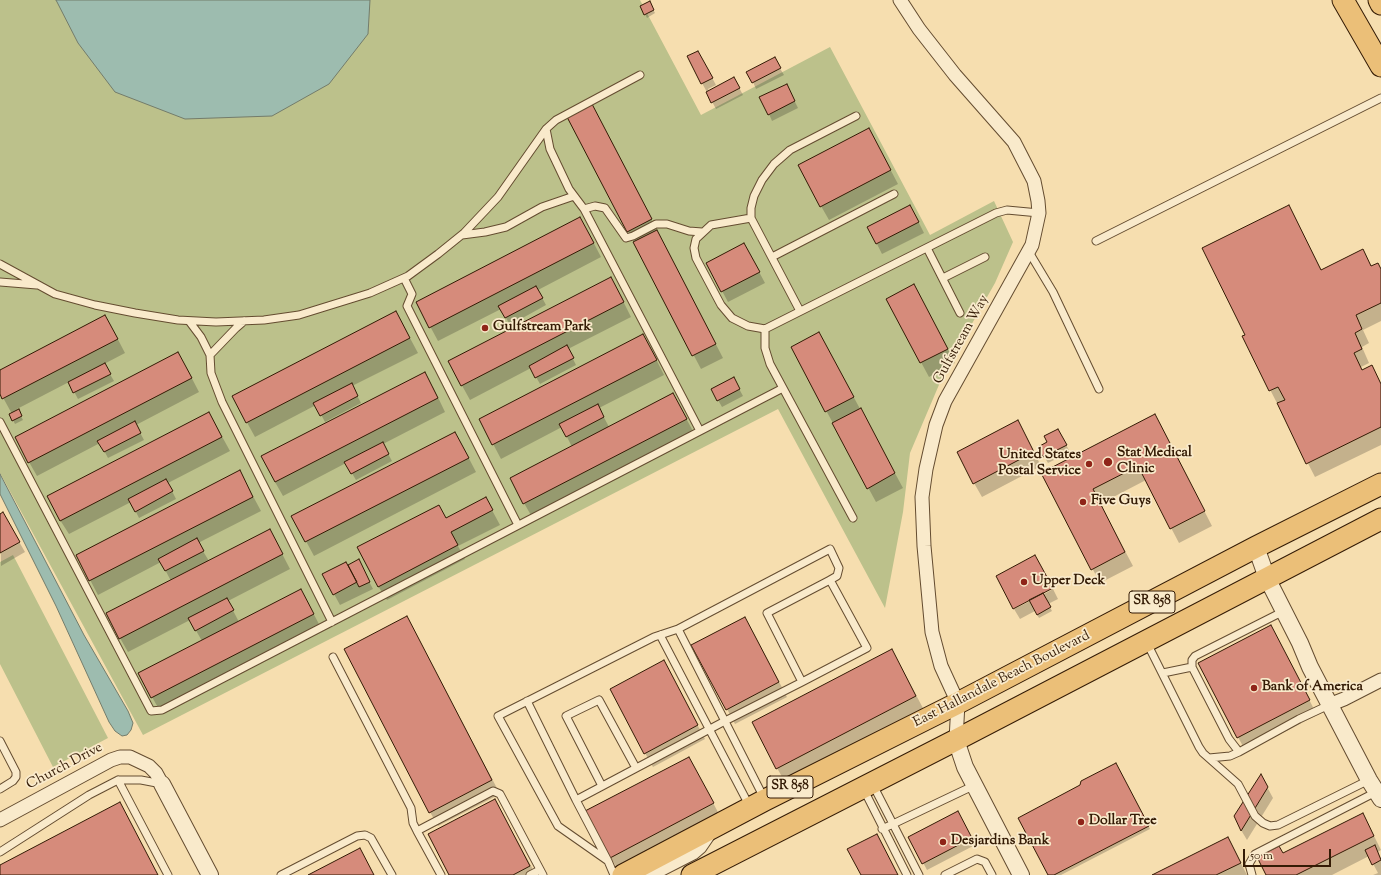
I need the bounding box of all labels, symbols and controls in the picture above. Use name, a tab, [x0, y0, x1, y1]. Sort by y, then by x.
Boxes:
street label: Gulfstream Way	[931, 293, 993, 387]
place label: Gulfstream Park	[493, 320, 591, 336]
marker: Gulfstream Park	[480, 323, 490, 333]
place label: Stat Medical Clinic	[1117, 446, 1192, 478]
place label: United States Postal Service	[998, 448, 1081, 480]
marker: Stat Medical Clinic	[1102, 456, 1114, 468]
marker: United States Postal Service	[1084, 459, 1094, 469]
place label: Five Guys	[1091, 494, 1151, 510]
marker: Five Guys	[1078, 497, 1088, 507]
place label: Upper Deck	[1032, 574, 1105, 590]
marker: Upper Deck	[1019, 577, 1029, 587]
road number: SR 858	[1129, 591, 1175, 613]
street label: East Hallandale Beach Boulevard	[911, 628, 1093, 732]
place label: Bank of America	[1262, 680, 1363, 696]
marker: Bank of America	[1249, 683, 1259, 693]
street label: Church Drive	[24, 740, 106, 794]
road number: SR 858	[767, 776, 813, 798]
place label: Dollar Tree	[1089, 814, 1157, 830]
marker: Dollar Tree	[1076, 817, 1086, 827]
place label: Desjardins Bank	[951, 834, 1049, 850]
marker: Desjardins Bank	[938, 837, 948, 847]
scale bar	[1245, 841, 1333, 867]
text: 50 m	[1250, 847, 1273, 865]

